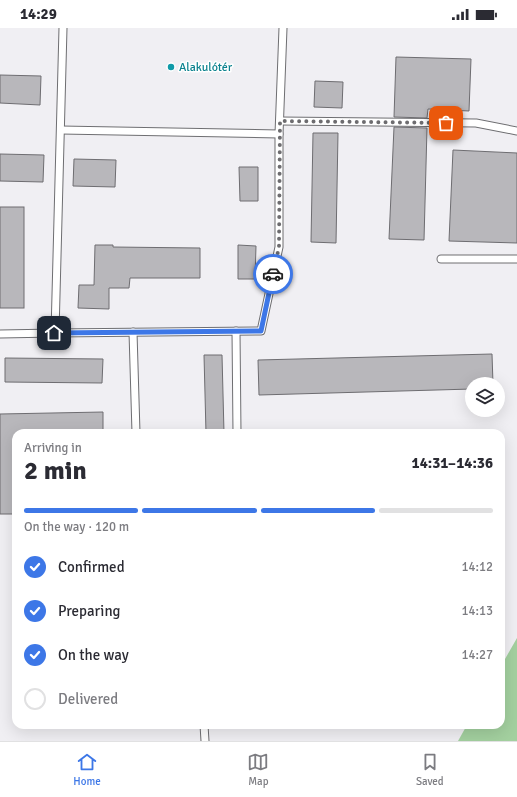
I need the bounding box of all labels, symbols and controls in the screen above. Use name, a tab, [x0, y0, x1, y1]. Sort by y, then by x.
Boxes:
text: 14:29	[20, 5, 57, 23]
place label: Alakulótér	[179, 60, 233, 75]
marker: Alakulótér	[166, 62, 176, 72]
pin	[429, 106, 463, 140]
icon: bag	[435, 112, 457, 134]
courier	[253, 254, 293, 294]
icon: car	[262, 263, 284, 285]
pin	[37, 316, 71, 350]
icon: home	[43, 322, 65, 344]
map controls	[465, 377, 505, 417]
button: layers	[465, 377, 505, 417]
text: Arriving in	[24, 440, 82, 456]
text: 14:31–14:36	[412, 454, 493, 472]
text: 2 min	[24, 455, 87, 487]
text: On the way · 120 m	[24, 519, 129, 535]
icon: check	[24, 556, 46, 578]
text: Confirmed	[58, 558, 125, 576]
text: 14:12	[461, 559, 493, 575]
icon: check	[24, 600, 46, 622]
text: Preparing	[58, 602, 121, 620]
text: 14:13	[461, 603, 493, 619]
icon: check	[24, 644, 46, 666]
text: On the way	[58, 646, 129, 664]
text: 14:27	[461, 647, 493, 663]
text: Delivered	[58, 690, 118, 708]
tab: Home	[73, 751, 101, 788]
tab: Map	[247, 751, 269, 788]
tab: Saved	[416, 751, 444, 788]

